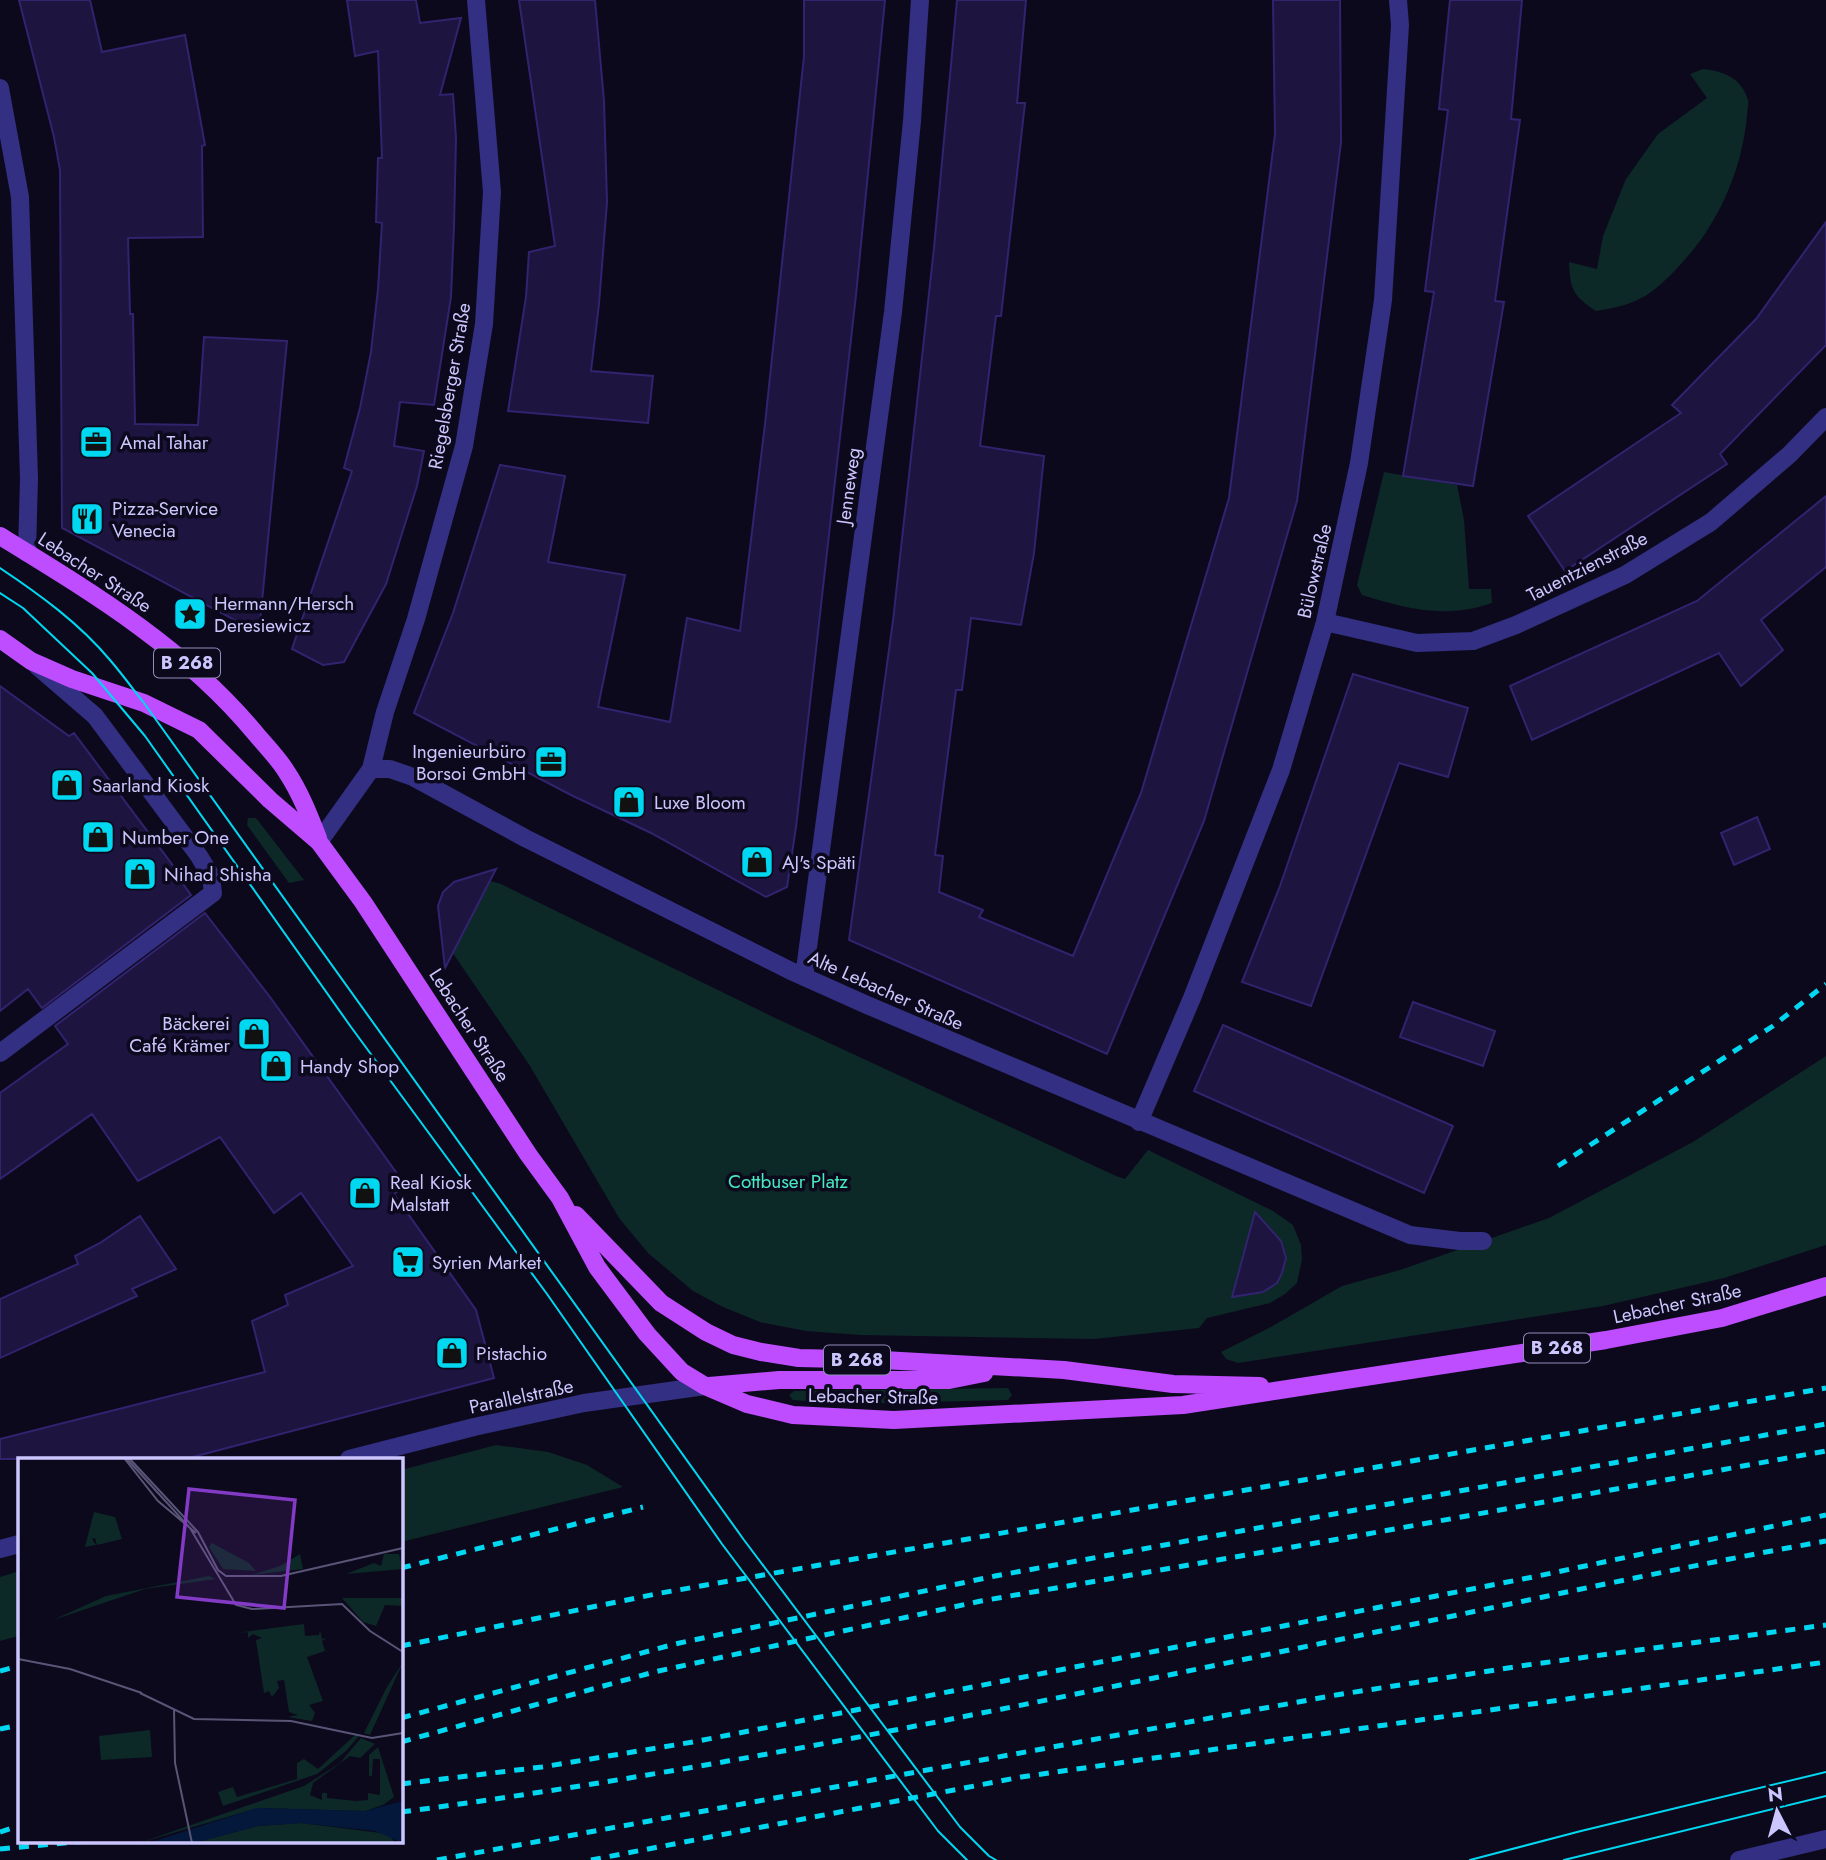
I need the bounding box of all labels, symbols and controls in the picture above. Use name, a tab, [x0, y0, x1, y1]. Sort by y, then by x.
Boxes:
street label: Riegelsberger Straße	[422, 300, 477, 472]
office icon: Amal Tahar	[77, 423, 115, 461]
place label: Amal Tahar	[120, 429, 209, 456]
street label: Jenneweg	[829, 446, 867, 529]
place label: Pizza-Service Venecia	[112, 495, 218, 544]
restaurant icon: Pizza-Service Venecia	[68, 500, 106, 538]
street label: Bülowstraße	[1290, 521, 1339, 621]
street label: Tauentzienstraße	[1522, 524, 1652, 608]
street label: Lebacher Straße	[33, 526, 157, 619]
place label: Hermann/Hersch Deresiewicz	[214, 590, 354, 639]
place icon: Hermann/Hersch Deresiewicz	[171, 595, 209, 633]
road number: B 268	[154, 648, 220, 678]
place label: Ingenieurbüro Borsoi GmbH	[412, 738, 526, 787]
office icon: Ingenieurbüro Borsoi GmbH	[532, 743, 570, 781]
shop icon: Saarland Kiosk	[48, 766, 86, 804]
place label: Saarland Kiosk	[92, 772, 210, 799]
shop icon: Luxe Bloom	[610, 783, 648, 821]
place label: Luxe Bloom	[654, 789, 746, 816]
shop icon: Number One	[79, 818, 117, 856]
place label: Number One	[122, 824, 229, 851]
shop icon: AJ's Späti	[738, 843, 776, 881]
place label: AJ's Späti	[782, 849, 856, 876]
shop icon: Nihad Shisha	[121, 855, 159, 893]
place label: Nihad Shisha	[164, 861, 271, 888]
street label: Alte Lebacher Straße	[804, 944, 968, 1037]
street label: Lebacher Straße	[423, 963, 517, 1088]
place label: Bäckerei Café Krämer	[129, 1010, 230, 1059]
shop icon: Bäckerei Café Krämer	[235, 1015, 273, 1053]
shop icon: Handy Shop	[257, 1047, 295, 1085]
place label: Handy Shop	[300, 1053, 399, 1080]
park label: Cottbuser Platz	[728, 1168, 848, 1195]
place label: Real Kiosk Malstatt	[390, 1169, 472, 1218]
shop icon: Real Kiosk Malstatt	[346, 1174, 384, 1212]
supermarket icon: Syrien Market	[389, 1243, 427, 1281]
place label: Syrien Market	[432, 1249, 542, 1276]
street label: Lebacher Straße	[1610, 1277, 1744, 1330]
shop icon: Pistachio	[433, 1334, 471, 1372]
road number: B 268	[1524, 1334, 1590, 1363]
place label: Pistachio	[476, 1340, 547, 1367]
road number: B 268	[824, 1345, 890, 1374]
street label: Parallelstraße	[466, 1372, 576, 1421]
street label: Lebacher Straße	[808, 1382, 939, 1411]
inset map	[18, 1458, 402, 1842]
north arrow	[1742, 1776, 1812, 1846]
text: N	[1766, 1780, 1784, 1809]

